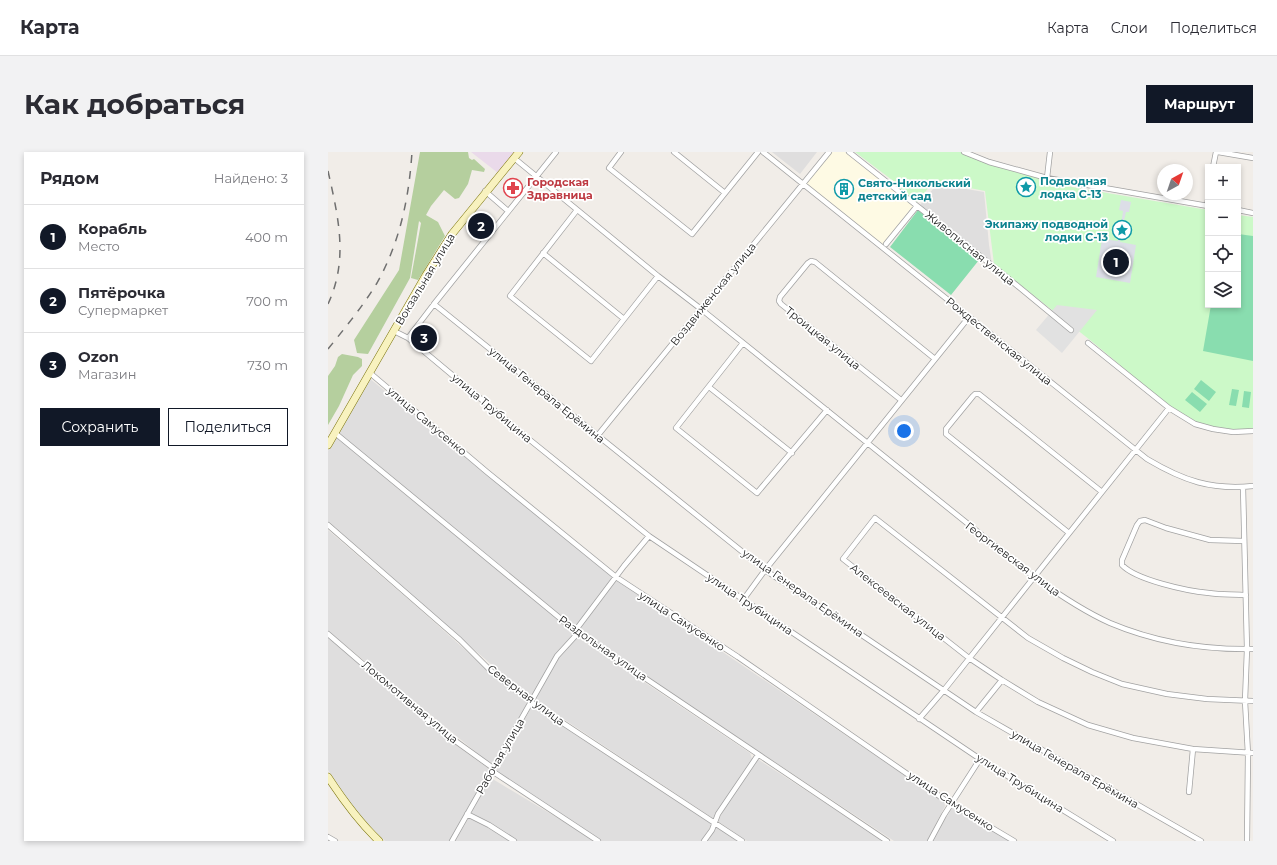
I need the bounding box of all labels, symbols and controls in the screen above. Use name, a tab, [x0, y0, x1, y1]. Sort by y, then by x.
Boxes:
text: Карта	[20, 16, 80, 39]
text: Карта	[1047, 19, 1089, 37]
text: Слои	[1111, 19, 1148, 37]
text: Поделиться	[1170, 19, 1257, 37]
button: Маршрут	[1146, 85, 1253, 123]
text: Как добраться	[24, 87, 245, 121]
north arrow	[1157, 164, 1193, 200]
map controls	[1205, 164, 1241, 308]
button: +	[1205, 164, 1241, 200]
text: Рядом	[40, 168, 99, 188]
text: Найдено: 3	[214, 170, 288, 186]
place label: Подводная лодка С-13	[1040, 174, 1107, 201]
place label: Городская Здравница	[526, 175, 593, 202]
place label: Свято-Никольский детский сад	[858, 176, 971, 203]
place icon: Подводная лодка С-13	[1015, 176, 1037, 198]
pharmacy icon: Городская Здравница	[502, 177, 524, 199]
building icon: Свято-Никольский детский сад	[833, 178, 855, 200]
button: −	[1205, 200, 1241, 236]
street label: Живописная улица	[922, 208, 1018, 288]
pin: 2	[468, 211, 494, 241]
place label: Экипажу подводной лодки С-13	[985, 217, 1108, 244]
text: Корабль	[78, 219, 147, 238]
place icon: Экипажу подводной лодки С-13	[1111, 219, 1133, 241]
text: 1	[50, 229, 56, 245]
text: 400 m	[245, 229, 288, 245]
street label: Вокзальная улица	[392, 230, 458, 328]
button: locate	[1205, 236, 1241, 272]
text: Место	[78, 238, 120, 254]
street label: Воздвиженская улица	[667, 240, 759, 348]
pin: 1	[1103, 247, 1129, 277]
button: layers	[1205, 272, 1241, 308]
text: Пятёрочка	[78, 283, 165, 302]
text: 2	[49, 293, 57, 309]
text: 700 m	[246, 293, 288, 309]
street label: Рождественская улица	[943, 294, 1055, 388]
text: Супермаркет	[78, 302, 168, 318]
street label: Троицкая улица	[783, 303, 863, 373]
pin: 3	[411, 323, 437, 353]
street label: улица Генерала Ерёмина	[485, 343, 608, 446]
text: Ozon	[78, 347, 119, 366]
text: 3	[49, 357, 57, 373]
text: 730 m	[247, 357, 288, 373]
text: Магазин	[78, 366, 137, 382]
street label: улица Трубицина	[448, 370, 535, 446]
street label: улица Самусенко	[384, 383, 470, 458]
button: Сохранить	[40, 408, 160, 446]
button: Поделиться	[168, 408, 288, 446]
your location	[894, 421, 914, 441]
street label: Георгиевская улица	[963, 519, 1063, 599]
street label: улица Генерала Ерёмина	[739, 545, 866, 640]
street label: Алексеевская улица	[847, 560, 949, 644]
street label: улица Трубицина	[704, 569, 796, 638]
street label: улица Самусенко	[636, 587, 728, 654]
street label: Раздольная улица	[556, 612, 650, 684]
street label: Локомотивная улица	[359, 658, 461, 746]
street label: Северная улица	[485, 661, 567, 729]
street label: Рабочая улица	[473, 716, 527, 796]
street label: улица Генерала Ерёмина	[1008, 726, 1141, 811]
street label: улица Трубицина	[973, 750, 1066, 816]
street label: улица Самусенко	[905, 767, 997, 834]

